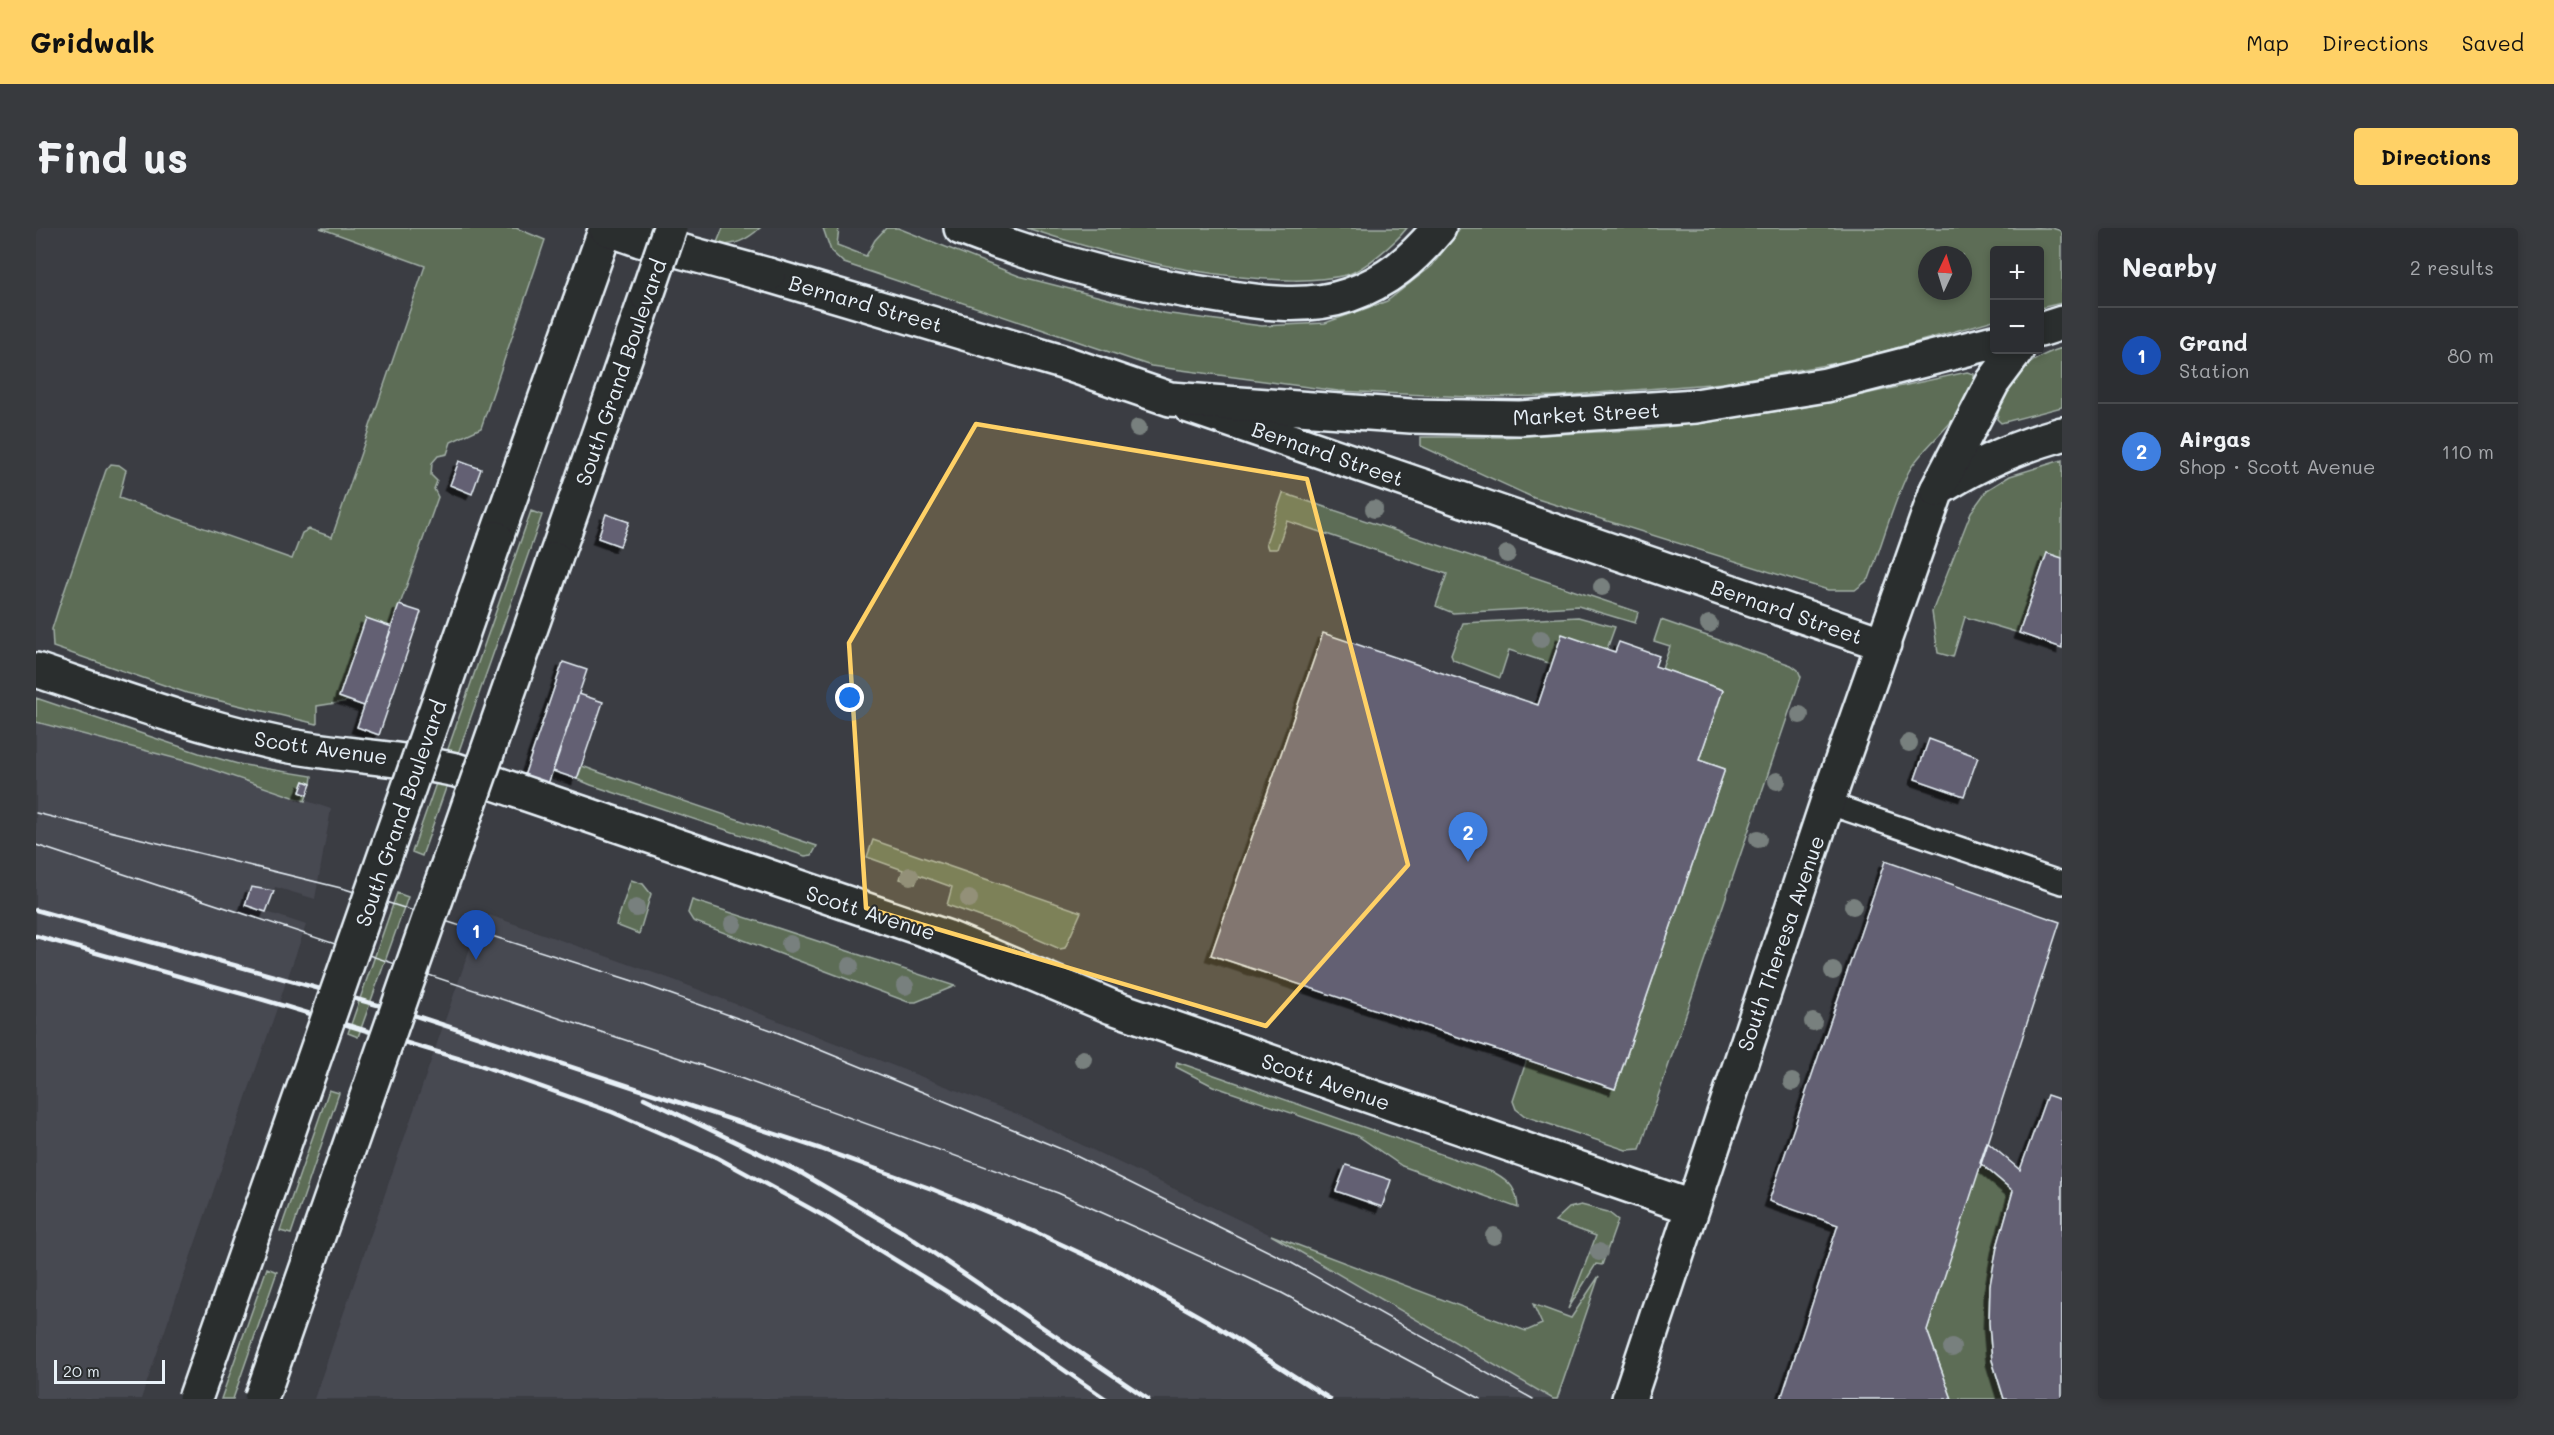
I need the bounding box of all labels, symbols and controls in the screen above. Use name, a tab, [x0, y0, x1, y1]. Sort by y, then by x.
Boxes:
text: Gridwalk	[30, 24, 155, 60]
text: Map	[2246, 29, 2289, 56]
text: Directions	[2322, 29, 2429, 56]
text: Saved	[2462, 29, 2524, 56]
button: Directions	[2354, 128, 2518, 185]
text: Find us	[36, 129, 188, 184]
north arrow	[1918, 246, 1972, 300]
map controls	[1990, 246, 2044, 354]
button: +	[1990, 246, 2044, 300]
text: Nearby	[2122, 250, 2217, 284]
text: 2 results	[2410, 254, 2494, 280]
street label: South Grand Boulevard	[569, 255, 671, 489]
street label: Bernard Street	[786, 268, 946, 338]
button: −	[1990, 300, 2044, 354]
text: Grand	[2179, 328, 2247, 357]
text: 1	[2137, 342, 2146, 368]
text: 80 m	[2447, 342, 2494, 368]
text: Station	[2179, 357, 2249, 383]
street label: Market Street	[1512, 396, 1660, 430]
street label: Bernard Street	[1249, 414, 1407, 492]
text: Airgas	[2179, 424, 2251, 453]
text: 2	[2136, 438, 2147, 464]
text: 110 m	[2441, 438, 2494, 464]
text: Shop · Scott Avenue	[2179, 453, 2375, 479]
street label: Bernard Street	[1708, 572, 1866, 650]
your location	[835, 683, 864, 712]
street label: South Grand Boulevard	[349, 696, 451, 930]
street label: Scott Avenue	[253, 724, 389, 770]
pin: 2	[1448, 812, 1488, 862]
street label: South Theresa Avenue	[1730, 832, 1830, 1054]
street label: Scott Avenue	[803, 878, 939, 946]
pin: 1	[456, 910, 496, 960]
street label: Scott Avenue	[1258, 1046, 1394, 1116]
scale bar	[54, 1357, 165, 1384]
text: 20 m	[63, 1360, 100, 1381]

